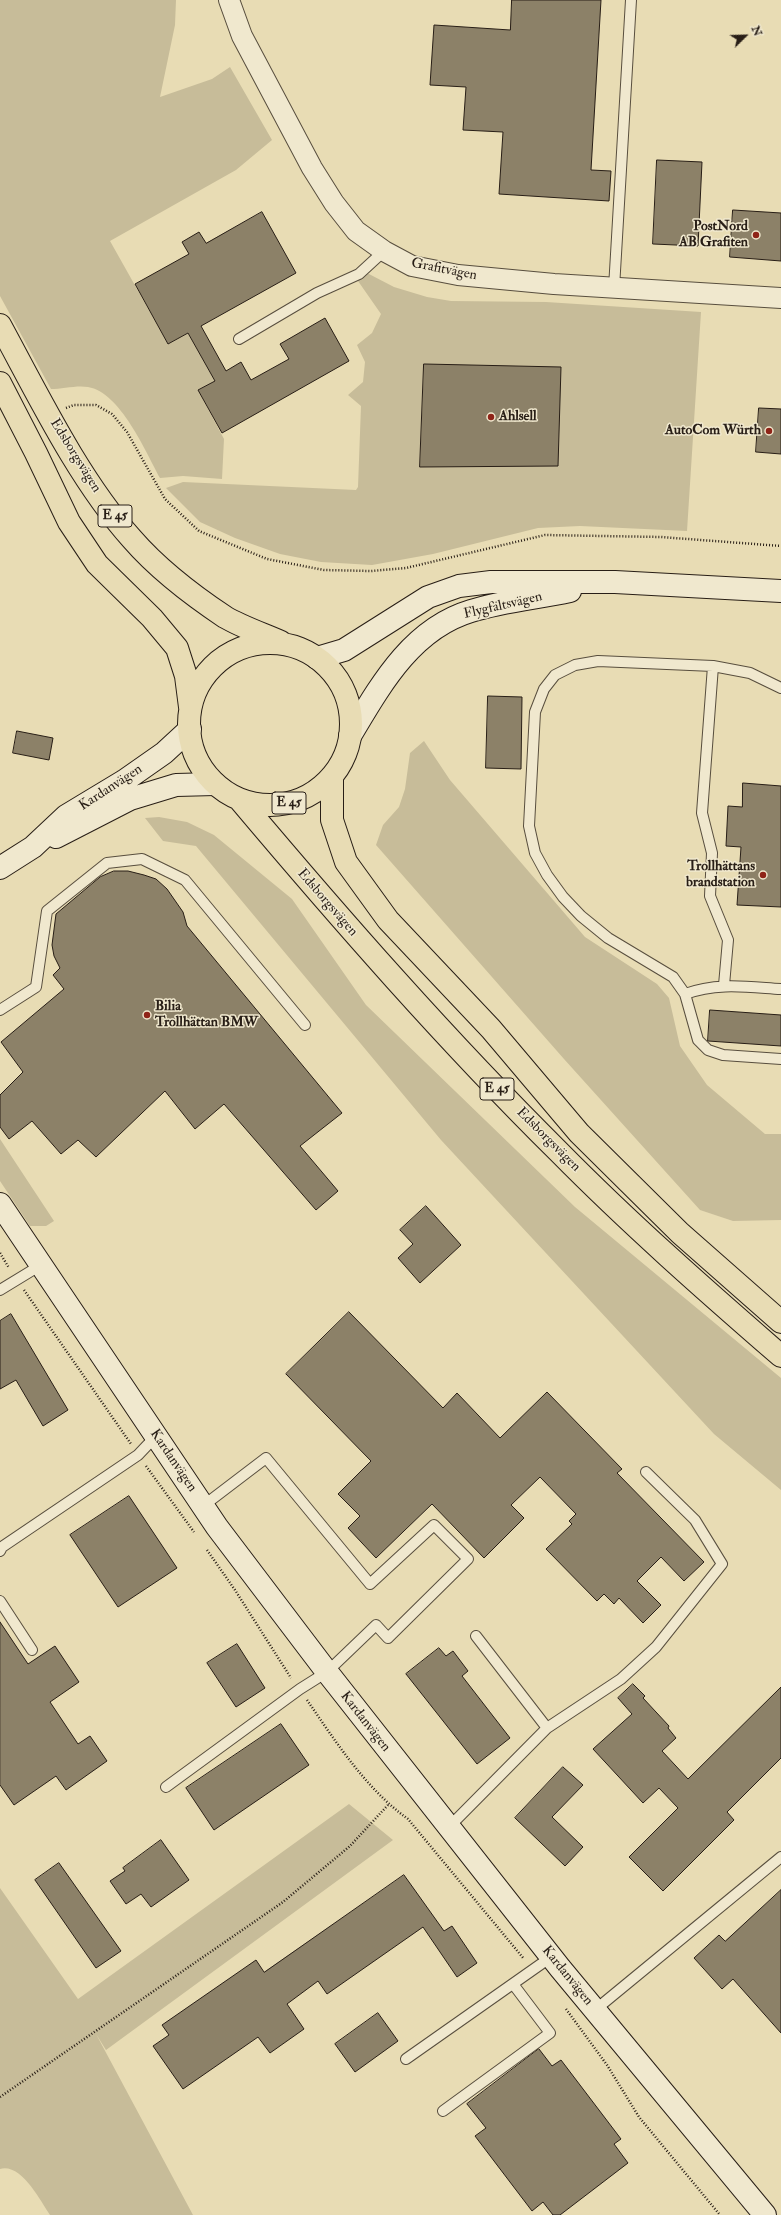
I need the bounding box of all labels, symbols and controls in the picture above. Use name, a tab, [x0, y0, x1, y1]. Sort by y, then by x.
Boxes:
north arrow	[725, 16, 765, 56]
text: N	[749, 24, 764, 38]
place label: PostNord AB Grafiten	[679, 219, 748, 252]
marker: PostNord AB Grafiten	[751, 230, 761, 240]
street label: Grafitvägen	[410, 255, 478, 285]
place label: Ahlsell	[499, 409, 537, 425]
marker: Ahlsell	[486, 412, 496, 422]
street label: Edsborgsvägen	[46, 416, 104, 496]
place label: AutoCom Würth	[665, 423, 761, 439]
marker: AutoCom Würth	[764, 426, 774, 436]
road number: E 45	[98, 505, 132, 527]
street label: Flygfältsvägen	[462, 589, 544, 623]
street label: Kardanvägen	[76, 761, 146, 815]
road number: E 45	[272, 792, 306, 814]
place label: Trollhättans brandstation	[686, 859, 755, 892]
street label: Edsborgsvägen	[293, 866, 361, 940]
marker: Trollhättans brandstation	[758, 870, 768, 880]
place label: Bilia Trollhättan BMW	[155, 999, 258, 1032]
marker: Bilia Trollhättan BMW	[142, 1010, 152, 1020]
road number: E 45	[480, 1078, 514, 1100]
street label: Edsborgsvägen	[512, 1104, 584, 1176]
street label: Kardanvägen	[146, 1426, 200, 1496]
street label: Kardanvägen	[336, 1688, 394, 1756]
street label: Kardanvägen	[538, 1943, 596, 2009]

